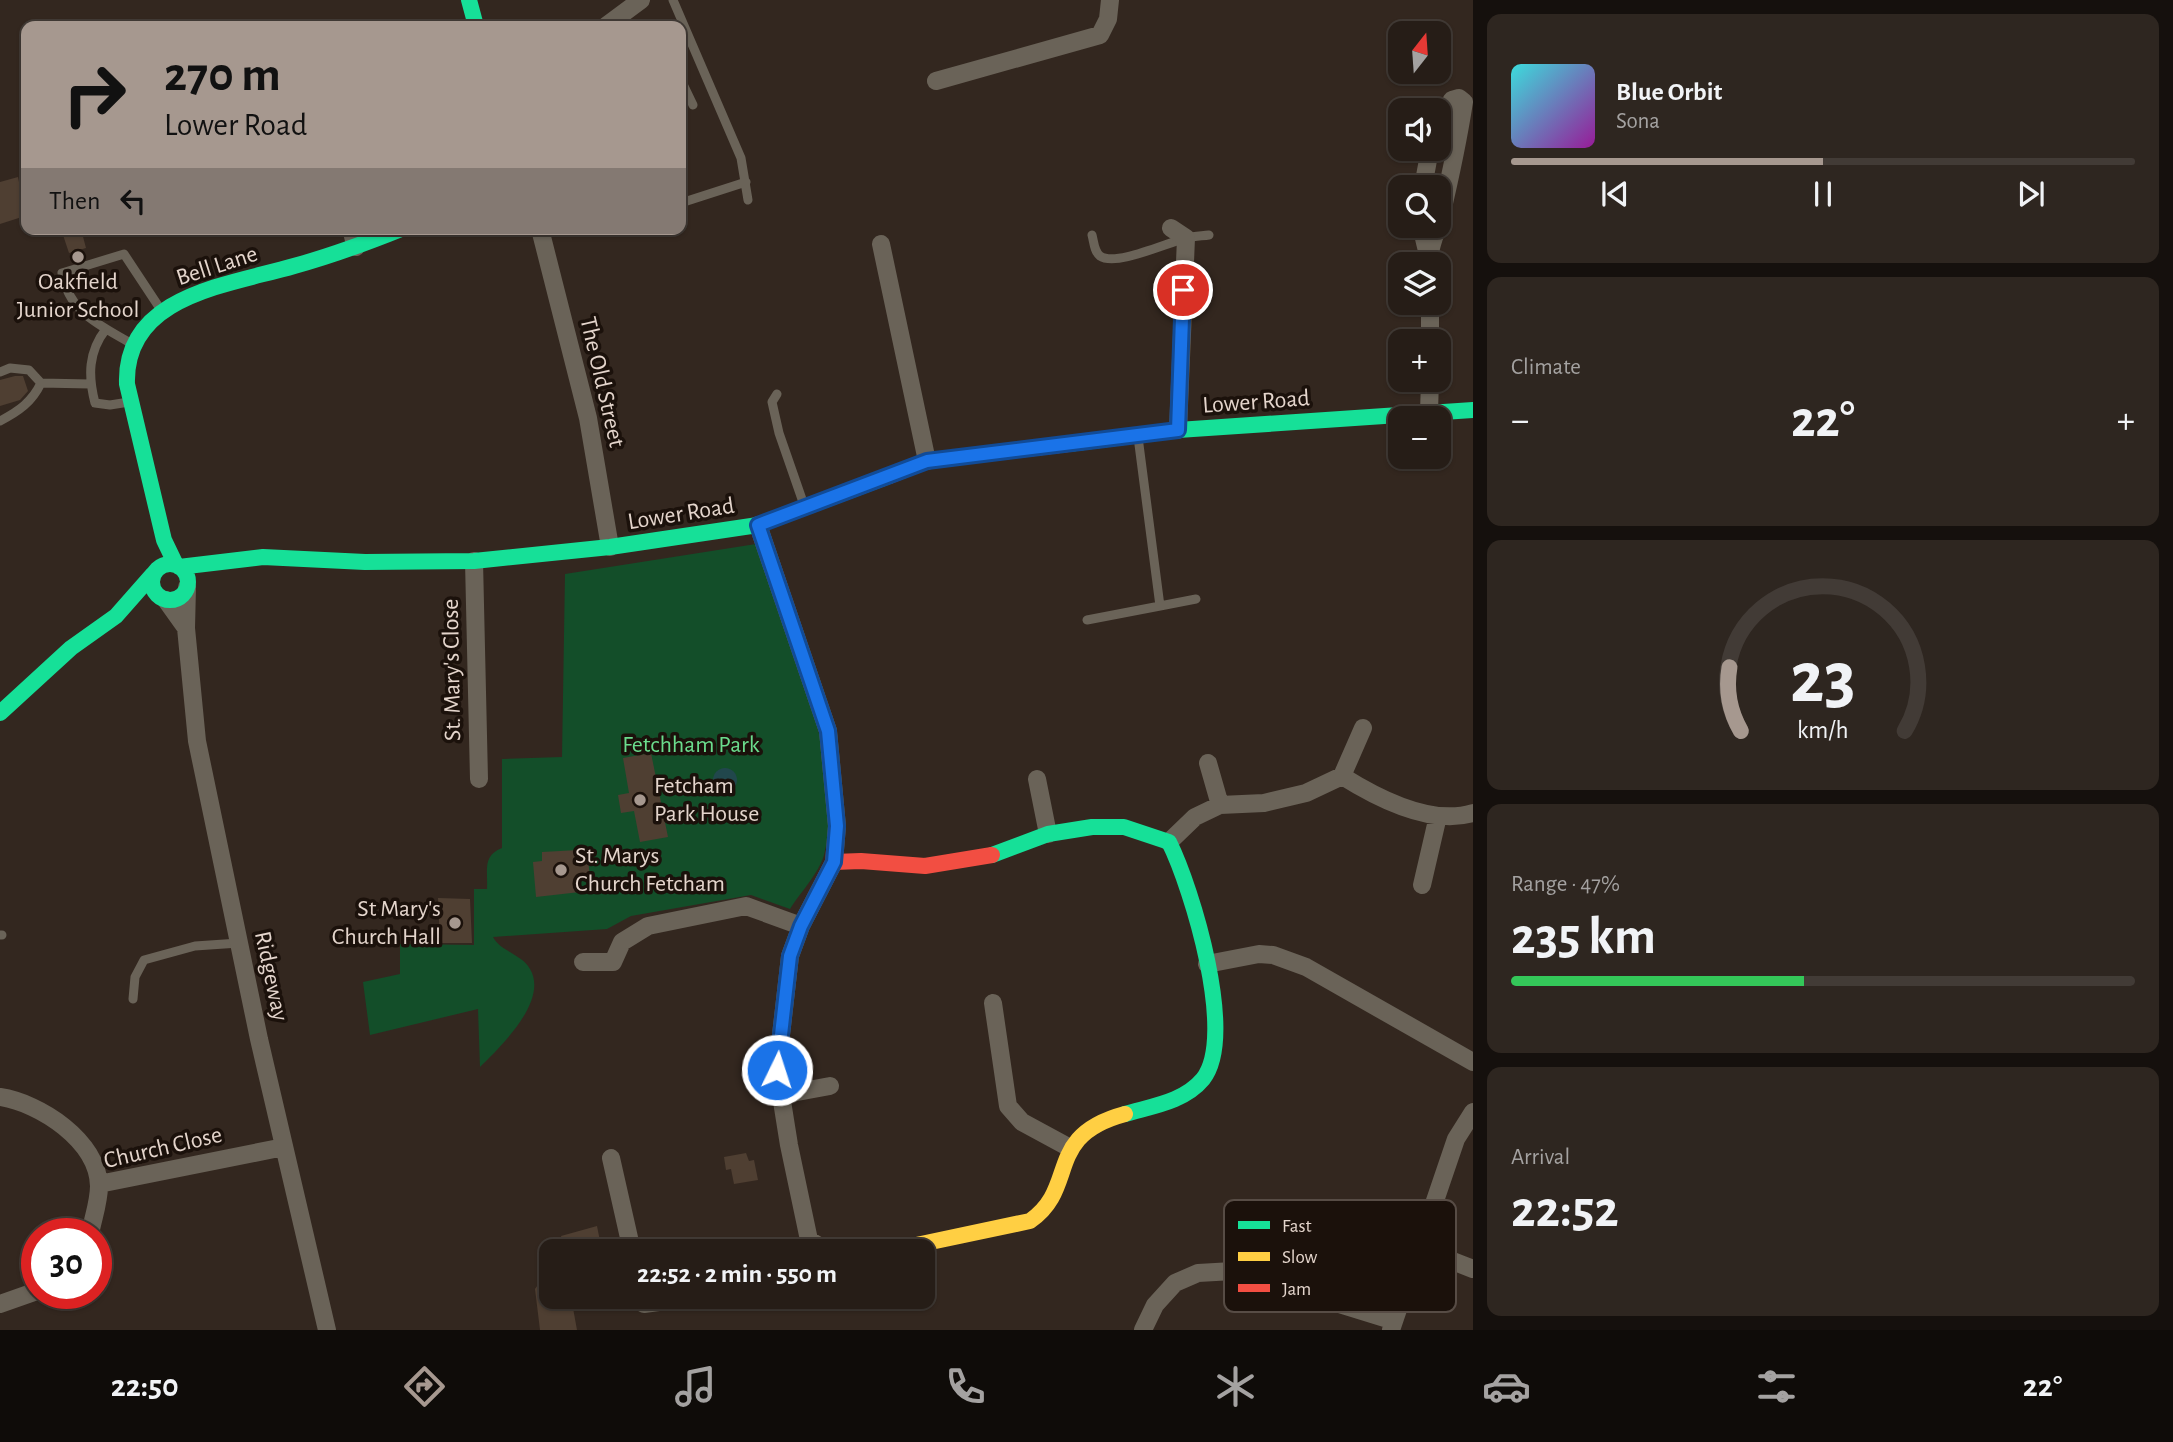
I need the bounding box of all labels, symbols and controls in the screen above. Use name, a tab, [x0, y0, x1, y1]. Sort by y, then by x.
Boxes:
north arrow	[1388, 21, 1451, 84]
map controls	[1388, 21, 1451, 469]
icon: right	[49, 49, 140, 140]
text: 270 m	[164, 51, 281, 100]
text: Blue Orbit	[1616, 79, 1722, 105]
button: sound	[1388, 98, 1451, 161]
text: Lower Road	[164, 109, 307, 141]
text: Sona	[1616, 110, 1660, 133]
button: search	[1388, 175, 1451, 238]
icon: previous	[1596, 175, 1634, 213]
icon: pause	[1804, 175, 1842, 213]
icon: next	[2012, 175, 2050, 213]
icon: left	[114, 182, 152, 220]
text: Then	[49, 188, 100, 214]
street label: Bell Lane	[173, 242, 261, 290]
marker: Oakfield Junior School	[70, 249, 86, 265]
button: layers	[1388, 252, 1451, 315]
pin	[1153, 260, 1213, 320]
place label: Oakfield Junior School	[17, 270, 139, 322]
icon: arrive	[1164, 271, 1202, 309]
street label: The Old Street	[575, 314, 629, 450]
button: +	[1388, 329, 1451, 392]
text: Climate	[1511, 356, 1581, 379]
street label: Lower Road	[1202, 386, 1310, 418]
text: 22°	[1791, 394, 1855, 446]
text: −	[1511, 402, 1529, 440]
text: +	[2117, 402, 2135, 440]
button: −	[1388, 406, 1451, 469]
street label: Lower Road	[626, 494, 736, 534]
street label: St. Mary's Close	[439, 599, 465, 741]
text: 23	[1790, 643, 1856, 716]
text: km/h	[1797, 718, 1849, 743]
park label: Fetchham Park	[622, 733, 760, 757]
place label: Fetcham Park House	[654, 774, 759, 826]
marker: Fetcham Park House	[632, 792, 648, 808]
place label: St. Marys Church Fetcham	[575, 844, 725, 896]
marker: St. Marys Church Fetcham	[553, 862, 569, 878]
text: Range · 47%	[1511, 873, 1620, 896]
place label: St Mary's Church Hall	[332, 897, 441, 949]
text: 235 km	[1511, 911, 1656, 963]
marker: St Mary's Church Hall	[447, 915, 463, 931]
street label: Ridgeway	[250, 929, 292, 1023]
position arrow	[740, 1033, 814, 1107]
street label: Church Close	[102, 1123, 224, 1173]
text: Arrival	[1511, 1146, 1570, 1169]
text: 22:52	[1511, 1184, 1619, 1236]
legend	[1224, 1200, 1456, 1312]
text: Fast	[1282, 1217, 1312, 1236]
speed limit sign: 30	[21, 1218, 112, 1309]
text: Slow	[1282, 1248, 1318, 1267]
text: 22:52 · 2 min · 550 m	[637, 1261, 837, 1287]
text: Jam	[1282, 1280, 1311, 1299]
icon: directions	[400, 1362, 449, 1411]
icon: music	[671, 1362, 720, 1411]
icon: phone	[941, 1362, 990, 1411]
icon: climate	[1211, 1362, 1260, 1411]
icon: car	[1482, 1362, 1531, 1411]
icon: filters	[1752, 1362, 1801, 1411]
text: 22:50	[111, 1370, 179, 1402]
text: 22°	[2023, 1370, 2062, 1402]

